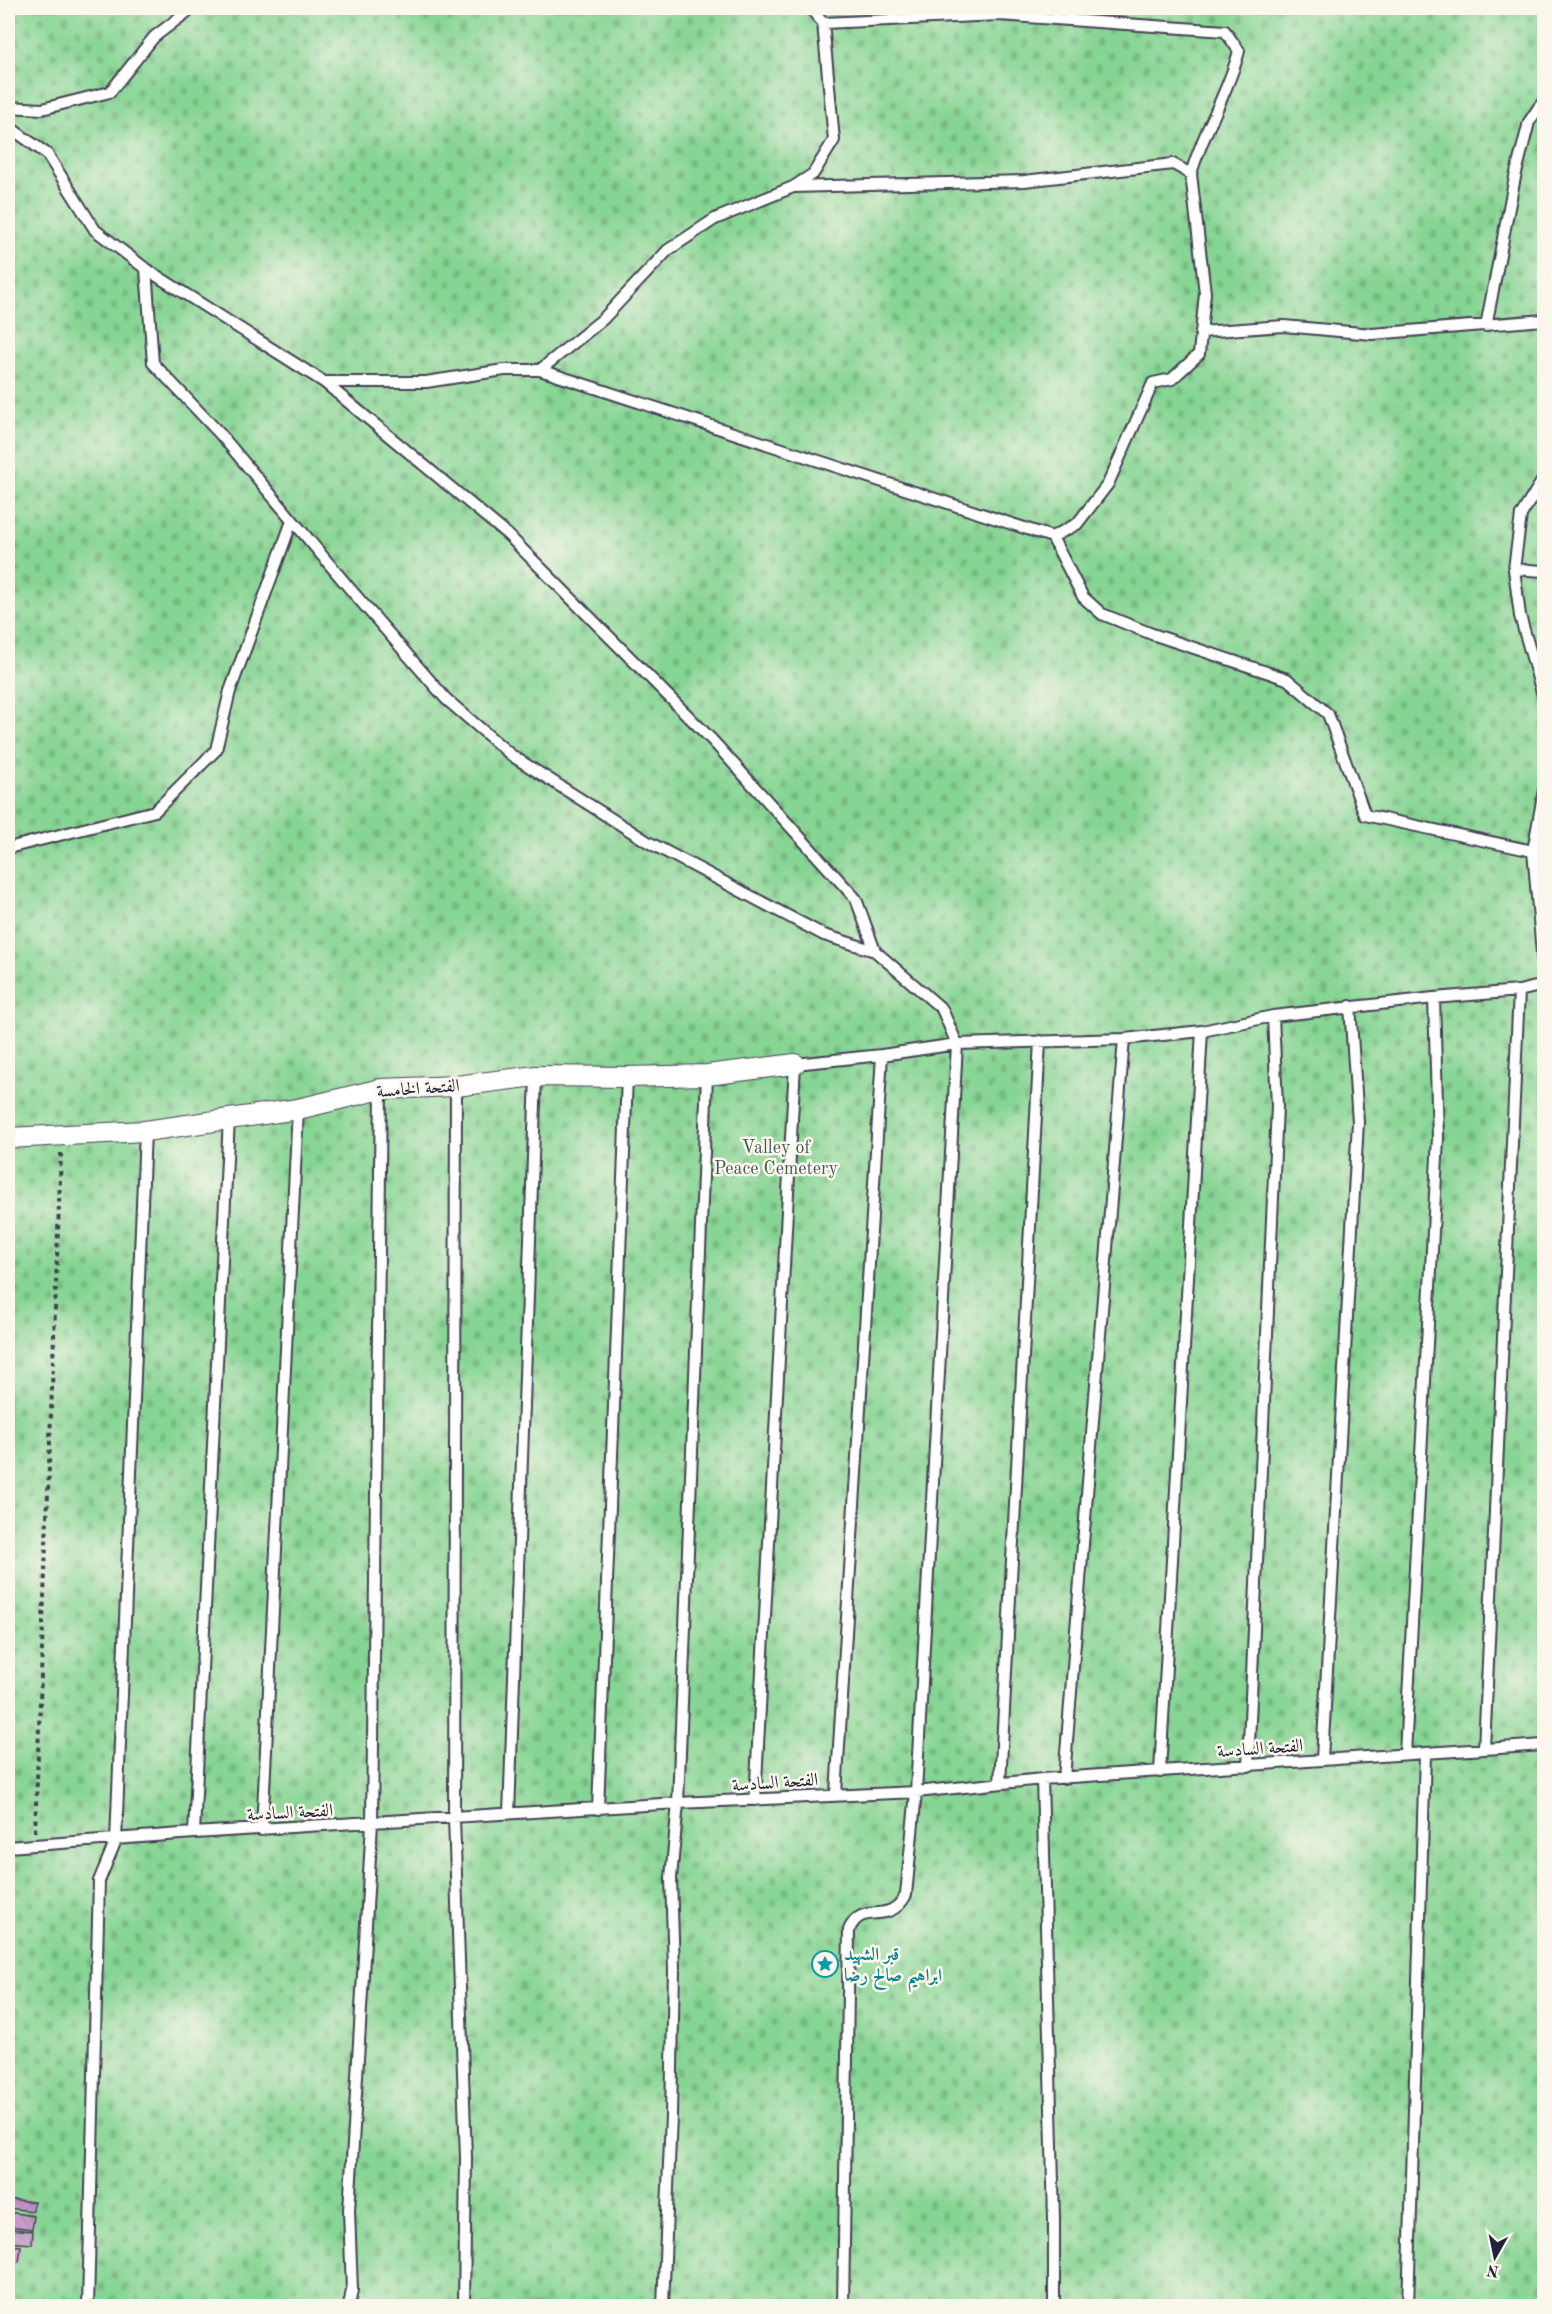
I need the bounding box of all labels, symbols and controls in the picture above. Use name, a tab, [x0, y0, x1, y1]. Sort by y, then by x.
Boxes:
street label: الفتحة الخامسة	[376, 1077, 460, 1101]
park label: Valley of Peace Cemetery	[714, 1139, 838, 1178]
street label: الفتحة السادسة	[1216, 1737, 1304, 1761]
street label: الفتحة السادسة	[731, 1771, 819, 1795]
street label: الفتحة السادسة	[246, 1802, 334, 1824]
place label: قبر الشهيد ابراهيم صالح رضا	[844, 1946, 942, 1993]
place icon: قبر الشهيد ابراهيم صالح رضا	[810, 1949, 840, 1979]
north arrow	[1465, 2227, 1525, 2287]
text: N	[1485, 2261, 1500, 2279]

